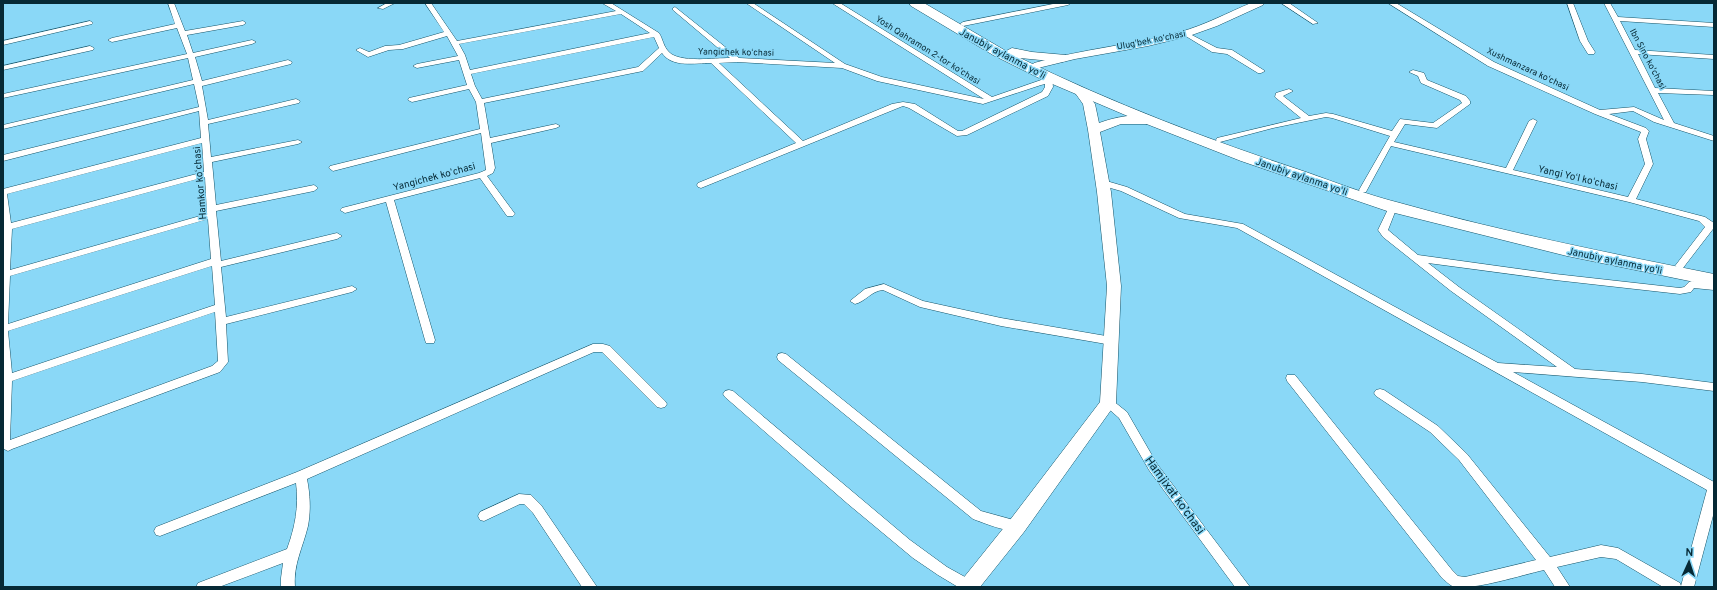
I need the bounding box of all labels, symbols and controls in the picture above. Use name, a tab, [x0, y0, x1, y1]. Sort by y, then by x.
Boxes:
street label: Yosh Qahramon 2-tor koʼchasi	[874, 14, 982, 87]
street label: Janubiy aylanma yoʻli	[957, 26, 1048, 83]
street label: Ibn Sino ko'chasi	[1627, 27, 1668, 91]
street label: Ulugʻbek koʻchasi	[1116, 28, 1186, 53]
street label: Yangichek koʻchasi	[698, 46, 774, 59]
street label: Xushmanzara koʻchasi	[1485, 46, 1571, 93]
street label: Hamkor koʻchasi	[191, 146, 210, 220]
street label: Janubiy aylanma yoʻli	[1254, 156, 1349, 199]
street label: Yangichek koʻchasi	[392, 160, 477, 195]
street label: Yangi Yoʻl koʻchasi	[1537, 163, 1619, 194]
street label: Janubiy aylanma yoʻli	[1566, 245, 1663, 278]
street label: Hamjixat ko’chasi	[1140, 453, 1208, 538]
north arrow	[1669, 542, 1709, 582]
text: N	[1685, 546, 1694, 560]

